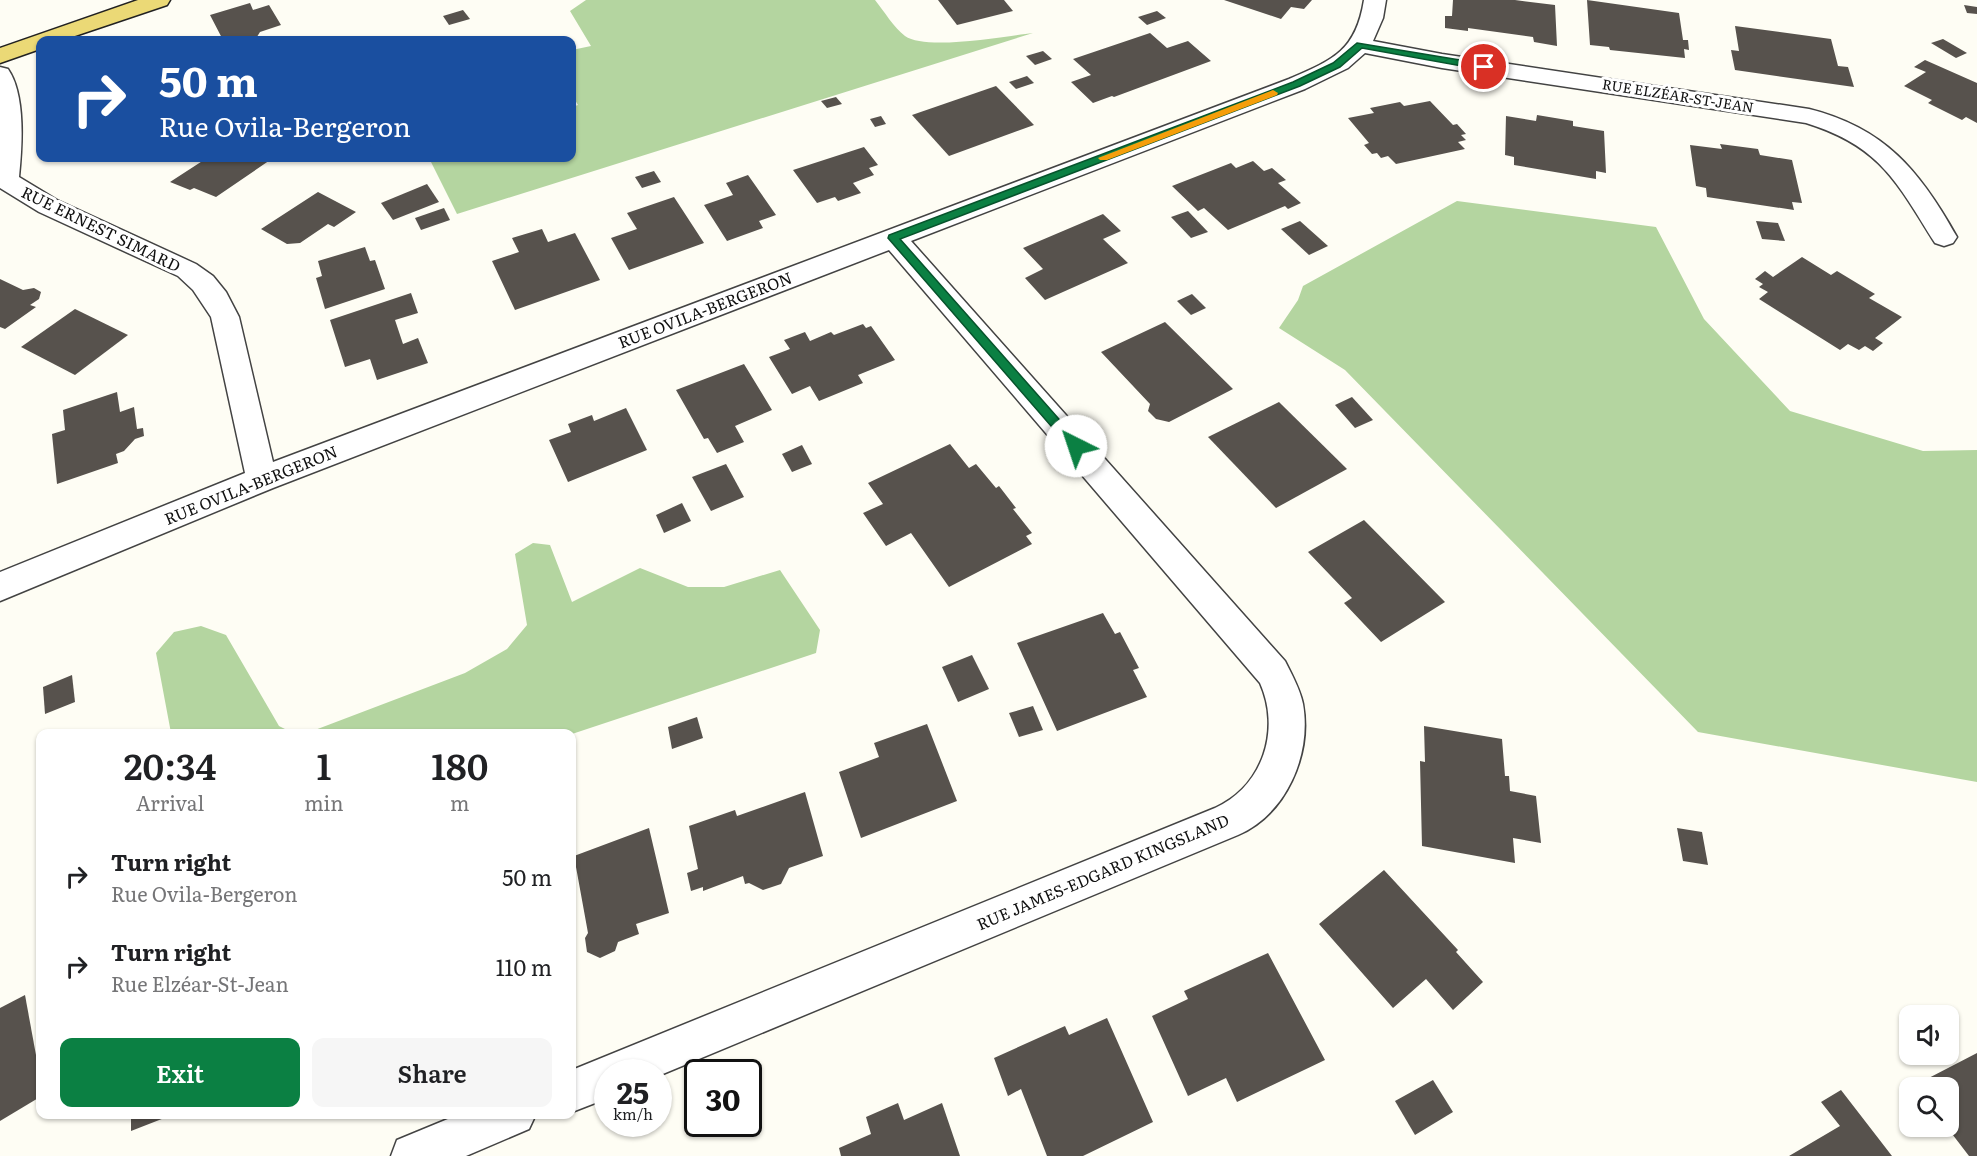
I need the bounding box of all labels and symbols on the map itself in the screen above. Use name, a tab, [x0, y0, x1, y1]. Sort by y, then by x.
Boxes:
pin	[1458, 41, 1509, 92]
street label: RUE ELZÉAR-ST-JEAN	[1601, 73, 1755, 117]
street label: RUE ERNEST SIMARD	[18, 179, 185, 277]
street label: RUE OVILA-BERGERON	[614, 265, 795, 353]
position arrow	[1044, 414, 1108, 478]
street label: RUE OVILA-BERGERON	[160, 438, 341, 530]
street label: RUE JAMES-EDGARD KINGSLAND	[973, 807, 1233, 935]
speed limit sign: 30	[684, 1059, 762, 1137]

